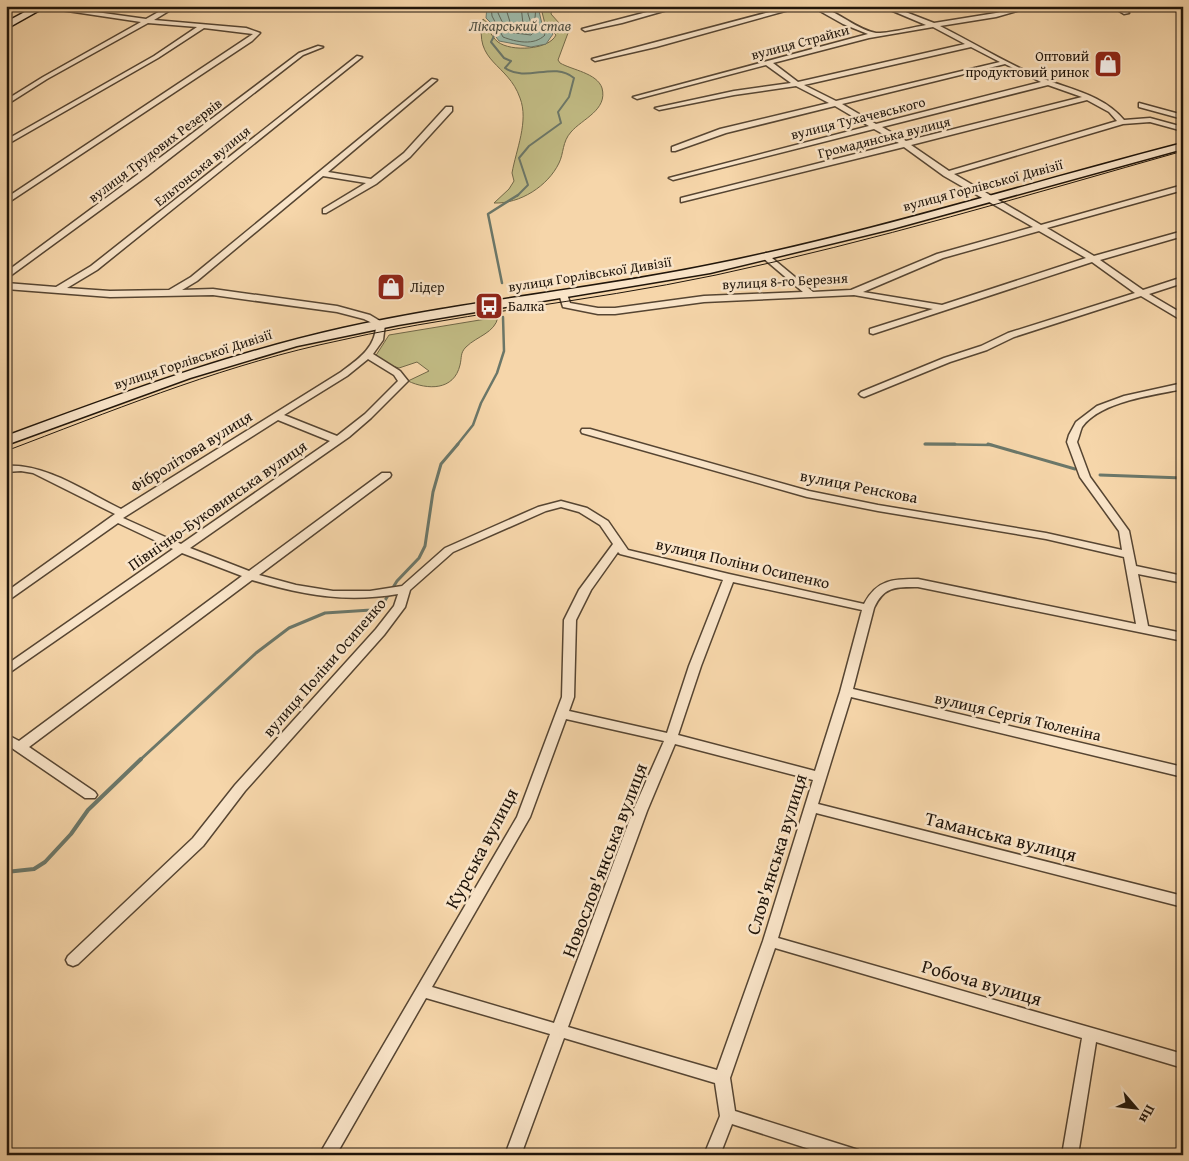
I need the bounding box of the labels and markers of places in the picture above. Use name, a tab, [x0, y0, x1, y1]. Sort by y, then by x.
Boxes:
place label: Оптовий продуктовий ринок	[965, 46, 1090, 82]
shop icon: Оптовий продуктовий ринок	[1093, 49, 1123, 79]
shop icon: Лідер	[376, 272, 406, 302]
place label: Лідер	[410, 277, 445, 297]
bus stop icon: Балка	[474, 291, 504, 321]
place label: Балка	[508, 296, 545, 316]

